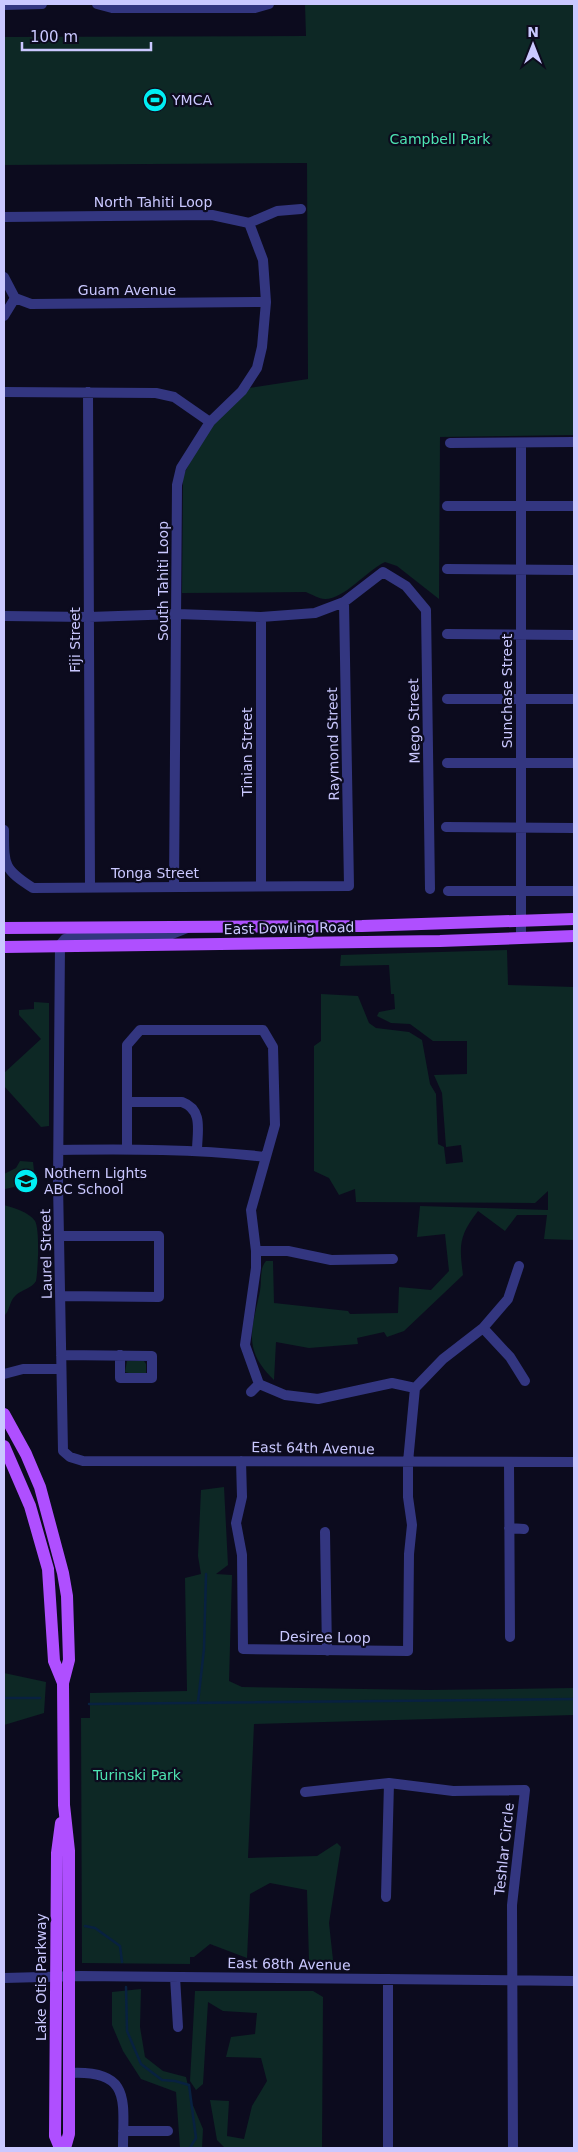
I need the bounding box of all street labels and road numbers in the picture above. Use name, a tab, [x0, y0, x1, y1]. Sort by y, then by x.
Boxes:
street label: North Tahiti Loop	[94, 194, 212, 210]
street label: Guam Avenue	[78, 282, 176, 298]
street label: South Tahiti Loop	[155, 521, 171, 641]
street label: Fiji Street	[67, 607, 83, 673]
street label: Sunchase Street	[499, 633, 515, 748]
street label: Mego Street	[405, 678, 423, 764]
street label: Raymond Street	[324, 687, 342, 801]
street label: Tinian Street	[239, 707, 255, 798]
street label: Tonga Street	[110, 865, 200, 881]
street label: East Dowling Road	[224, 919, 354, 937]
street label: Laurel Street	[37, 1208, 55, 1299]
street label: East 64th Avenue	[251, 1439, 375, 1457]
street label: Desiree Loop	[279, 1628, 371, 1646]
street label: Teshlar Circle	[491, 1802, 517, 1897]
street label: Lake Otis Parkway	[33, 1913, 49, 2041]
street label: East 68th Avenue	[227, 1955, 351, 1973]

